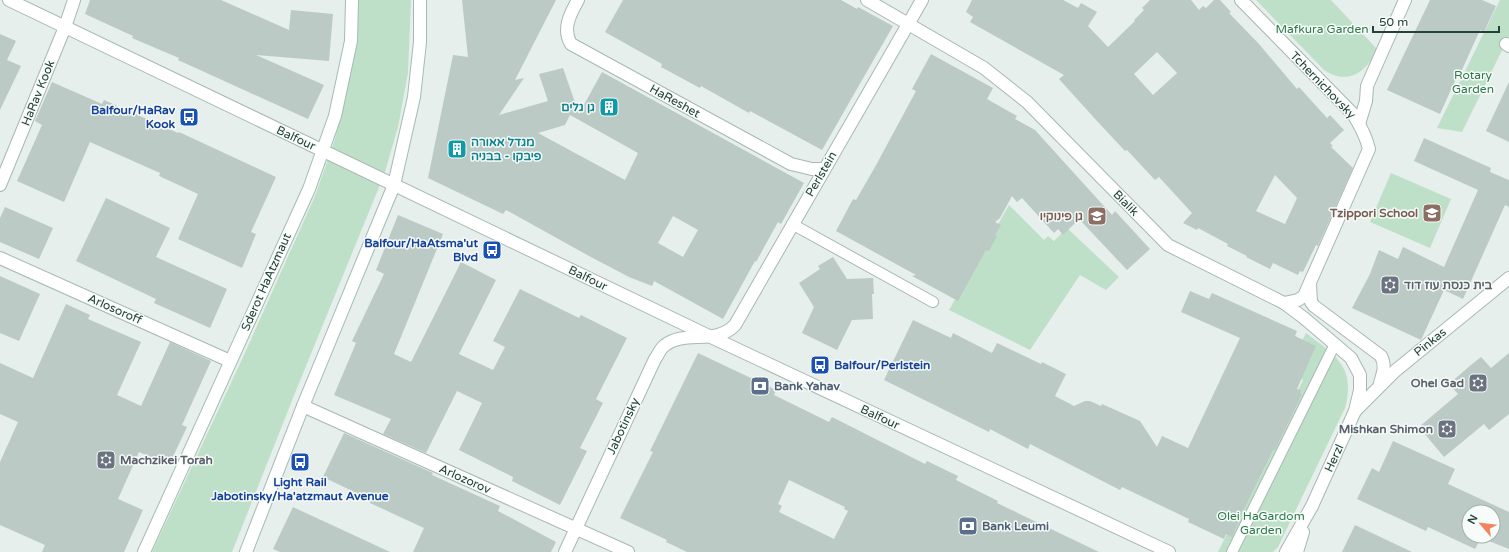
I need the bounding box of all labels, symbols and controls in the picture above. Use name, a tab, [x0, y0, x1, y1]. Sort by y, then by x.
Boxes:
scale bar	[1373, 8, 1499, 34]
text: 50 m	[1379, 15, 1408, 29]
park label: Mafkura Garden	[1276, 22, 1369, 36]
street label: Tchernichovsky	[1287, 49, 1359, 122]
street label: HaRav Kook	[18, 58, 58, 128]
park label: Rotary Garden	[1452, 68, 1494, 96]
street label: HaReshet	[647, 81, 703, 121]
building icon: גן גלים	[598, 96, 620, 118]
place label: גן גלים	[561, 100, 595, 114]
place label: Balfour/HaRav Kook	[91, 103, 176, 131]
bus stop icon: Balfour/HaRav Kook	[178, 106, 200, 128]
street label: Balfour	[274, 123, 318, 153]
place label: מגדל אאורה פיבקו - בבניה	[471, 135, 542, 163]
building icon: מגדל אאורה פיבקו - בבניה	[446, 138, 468, 160]
street label: Perlstein	[803, 149, 839, 199]
street label: Bialik	[1110, 187, 1142, 219]
school or university icon: Tzippori School	[1421, 202, 1443, 224]
school or university icon: גן פינוקיו	[1086, 205, 1108, 227]
place label: Tzippori School	[1329, 206, 1418, 221]
place label: גן פינוקיו	[1040, 209, 1083, 223]
street label: Sderot HaAtzmaut	[238, 231, 294, 333]
place label: Balfour/HaAtsma'ut Blvd	[364, 236, 478, 264]
bus stop icon: Balfour/HaAtsma'ut Blvd	[481, 239, 503, 261]
street label: Balfour	[566, 263, 610, 294]
synagogue icon: בית כנסת עוז דוד	[1379, 274, 1401, 296]
place label: בית כנסת עוז דוד	[1404, 278, 1492, 292]
street label: Arlosoroff	[86, 291, 145, 327]
street label: Pinkas	[1411, 325, 1449, 359]
bus stop icon: Balfour/Perlstein	[809, 354, 831, 376]
place label: Balfour/Perlstein	[834, 358, 930, 372]
synagogue icon: Ohel Gad	[1467, 372, 1489, 394]
bank icon: Bank Yahav	[749, 375, 771, 397]
place label: Ohel Gad	[1411, 376, 1464, 390]
place label: Bank Yahav	[774, 379, 840, 393]
street label: Jabotinsky	[604, 395, 642, 457]
street label: Balfour	[858, 402, 902, 432]
synagogue icon: Mishkan Shimon	[1436, 418, 1458, 440]
place label: Mishkan Shimon	[1339, 422, 1433, 436]
street label: Herzl	[1321, 442, 1347, 474]
synagogue icon: Machzikei Torah	[95, 449, 117, 471]
bus stop icon: Light Rail Jabotinsky/Ha'atzmaut Avenue	[289, 451, 311, 473]
place label: Machzikei Torah	[120, 453, 213, 467]
street label: Arlozorov	[437, 461, 494, 497]
place label: Light Rail Jabotinsky/Ha'atzmaut Avenue	[210, 475, 389, 504]
north arrow	[1461, 504, 1501, 544]
park label: Olei HaGardom Garden	[1217, 509, 1305, 537]
text: N	[1465, 513, 1480, 526]
bank icon: Bank Leumi	[957, 515, 979, 537]
place label: Bank Leumi	[982, 519, 1049, 533]

